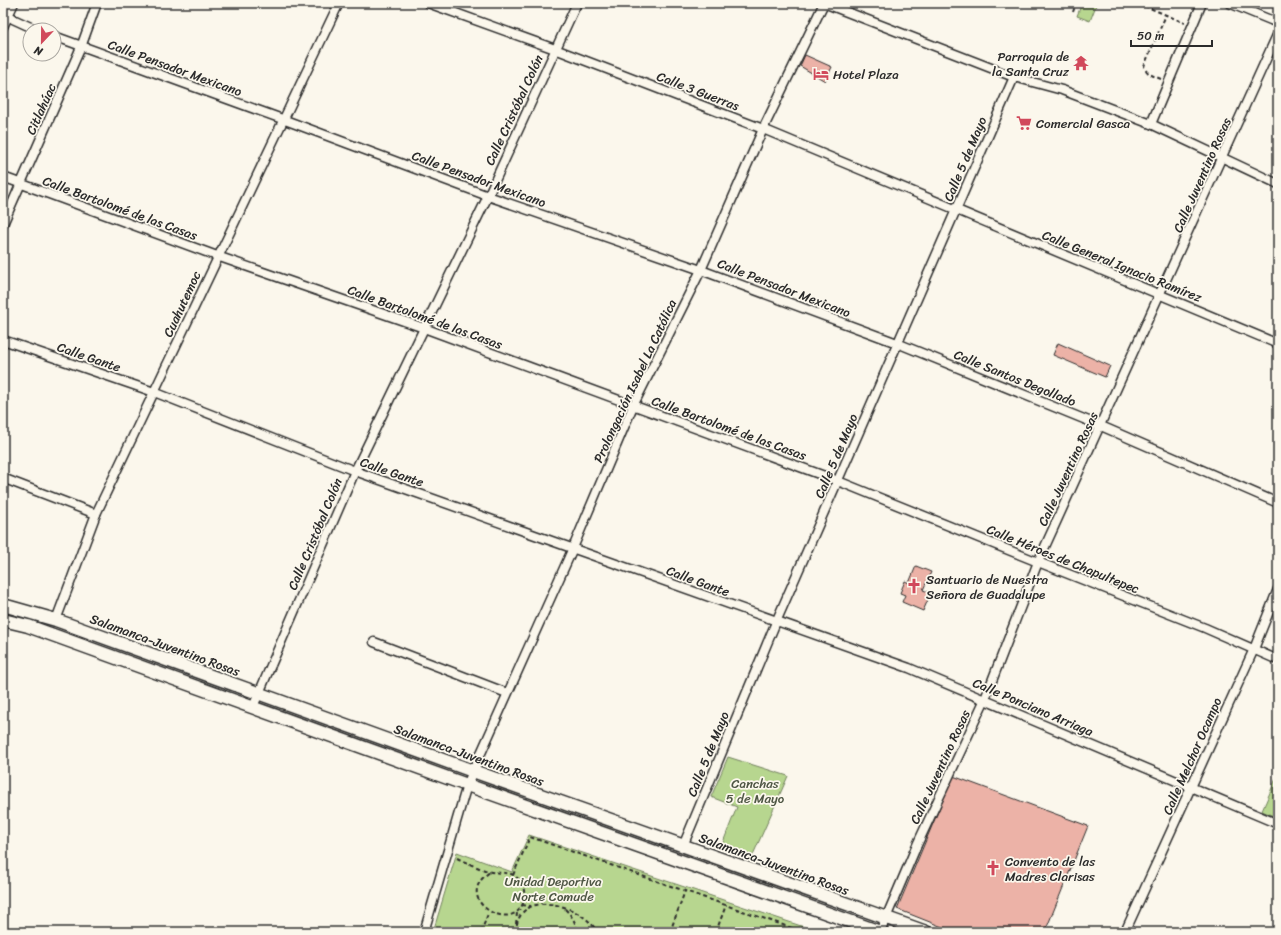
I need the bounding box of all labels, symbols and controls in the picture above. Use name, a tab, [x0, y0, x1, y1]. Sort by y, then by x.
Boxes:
north arrow	[22, 22, 62, 62]
scale bar	[1131, 22, 1212, 48]
text: 50 m	[1137, 25, 1164, 47]
street label: Calle Pensador Mexicano	[105, 33, 246, 103]
text: N	[31, 40, 46, 61]
place label: Parroquia de la Santa Cruz	[992, 45, 1070, 83]
street label: Calle Cristóbal Colón	[478, 51, 550, 169]
temple icon: Parroquia de la Santa Cruz	[1072, 54, 1090, 72]
place label: Hotel Plaza	[833, 63, 899, 86]
street label: Calle 3 Guerras	[653, 65, 743, 118]
hotel icon: Hotel Plaza	[812, 65, 830, 83]
street label: Citlahúac	[19, 79, 63, 139]
place label: Comercial Gasca	[1036, 112, 1130, 135]
street label: Calle 5 de Mayo	[937, 113, 993, 205]
supermarket icon: Comercial Gasca	[1015, 114, 1033, 132]
street label: Calle Juventino Rosas	[1166, 114, 1238, 236]
street label: Calle Pensador Mexicano	[409, 144, 550, 214]
street label: Calle Bartolomé de las Casas	[39, 169, 201, 247]
street label: Calle General Ignacio Ramírez	[1039, 223, 1206, 309]
street label: Calle Pensador Mexicano	[714, 252, 855, 324]
street label: Cuahutemoc	[157, 267, 208, 341]
street label: Calle Bartolomé de las Casas	[344, 278, 506, 356]
street label: Prolongación Isabel La Católica	[587, 295, 683, 467]
street label: Calle Gante	[54, 335, 124, 379]
street label: Calle Santos Degollado	[950, 343, 1080, 413]
street label: Calle Bartolomé de las Casas	[648, 389, 810, 467]
street label: Calle Juventino Rosas	[1031, 408, 1105, 530]
street label: Calle 5 de Mayo	[808, 410, 864, 502]
street label: Calle Gante	[357, 450, 427, 494]
street label: Calle Cristóbal Colón	[281, 474, 349, 594]
street label: Calle Héroes de Chapultepec	[983, 518, 1143, 600]
street label: Calle Gante	[663, 559, 733, 603]
place label: Santuario de Nuestra Señora de Guadalupe	[926, 568, 1048, 606]
church icon: Santuario de Nuestra Señora de Guadalupe	[905, 577, 923, 595]
street label: Salamanca-Juventino Rosas	[87, 607, 244, 683]
street label: Calle Ponciano Arriaga	[969, 671, 1097, 743]
street label: Calle Melchor Ocampo	[1156, 693, 1228, 818]
street label: Calle Juventino Rosas	[903, 706, 977, 828]
street label: Calle 5 de Mayo	[680, 707, 736, 800]
street label: Salamanca-Juventino Rosas	[391, 717, 548, 793]
park label: Canchas 5 de Mayo	[726, 772, 785, 810]
street label: Salamanca-Juventino Rosas	[696, 826, 853, 902]
place label: Convento de las Madres Clarisas	[1005, 850, 1096, 888]
church icon: Convento de las Madres Clarisas	[984, 859, 1002, 877]
park label: Unidad Deportiva Norte Comude	[504, 870, 602, 908]

